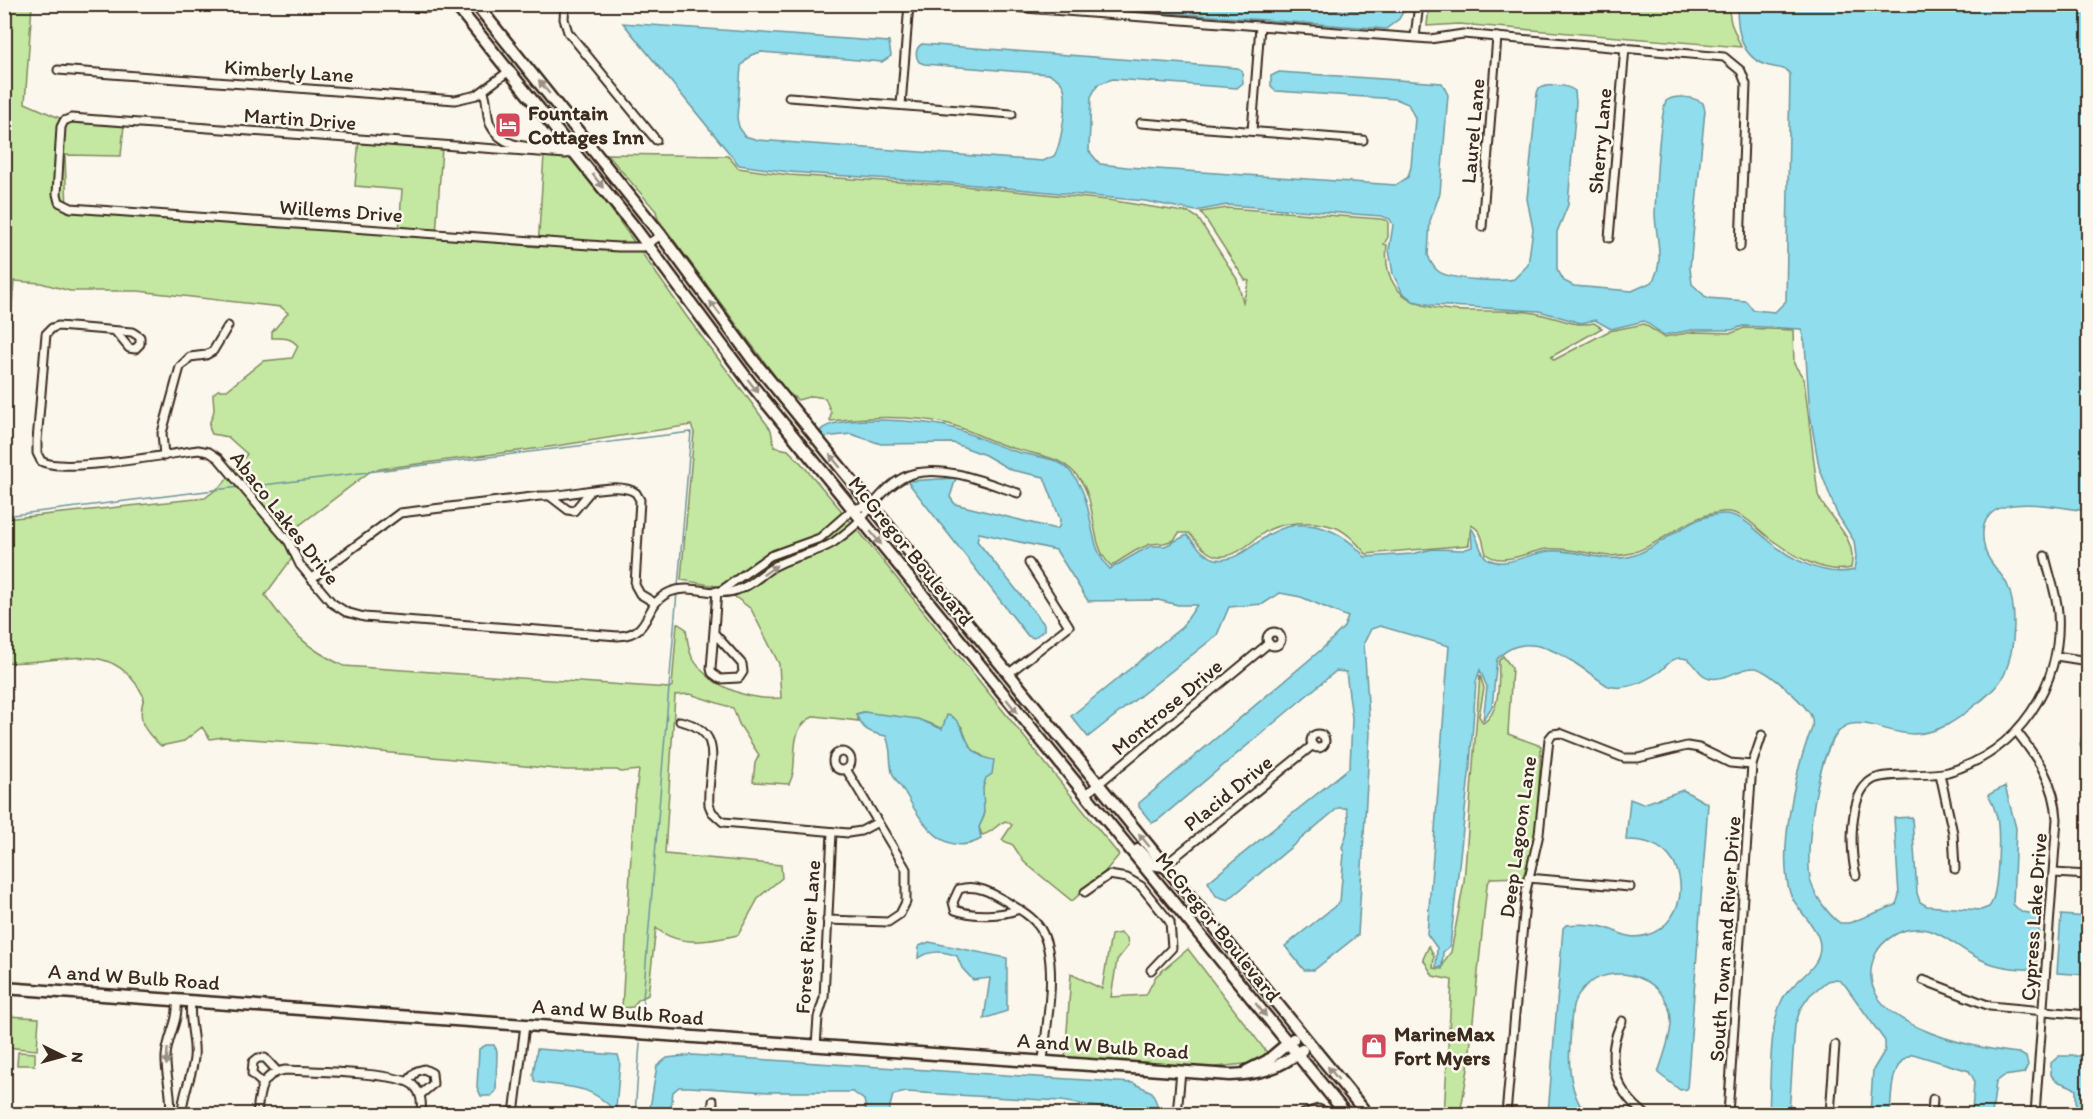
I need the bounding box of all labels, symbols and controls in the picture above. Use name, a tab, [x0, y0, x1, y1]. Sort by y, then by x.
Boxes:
street label: Kimberly Lane	[224, 54, 355, 87]
street label: Laurel Lane	[1455, 77, 1490, 185]
one-way arrow	[537, 79, 550, 95]
street label: Sherry Lane	[1582, 87, 1617, 195]
place label: Fountain Cottages Inn	[528, 100, 644, 150]
street label: Martin Drive	[243, 102, 357, 135]
hotel icon: Fountain Cottages Inn	[493, 110, 523, 140]
one-way arrow	[591, 173, 603, 188]
street label: Willems Drive	[278, 194, 404, 227]
one-way arrow	[709, 300, 721, 315]
one-way arrow	[747, 378, 760, 394]
street label: Abaco Lakes Drive	[225, 446, 345, 590]
one-way arrow	[829, 454, 842, 469]
street label: McGregor Boulevard	[843, 471, 979, 631]
one-way arrow	[869, 530, 882, 545]
one-way arrow	[761, 564, 777, 576]
street label: Montrose Drive	[1106, 653, 1227, 760]
one-way arrow	[1006, 698, 1018, 713]
street label: Placid Drive	[1178, 749, 1277, 836]
street label: Deep Lagoon Lane	[1494, 754, 1541, 920]
street label: South Town and River Drive	[1703, 815, 1746, 1063]
one-way arrow	[1137, 832, 1150, 848]
street label: Cypress Lake Drive	[2015, 832, 2052, 1002]
street label: McGregor Boulevard	[1150, 847, 1286, 1007]
street label: Forest River Lane	[790, 859, 825, 1015]
street label: A and W Bulb Road	[47, 958, 221, 995]
street label: A and W Bulb Road	[531, 993, 705, 1030]
one-way arrow	[1254, 1002, 1267, 1018]
place label: MarineMax Fort Myers	[1394, 1021, 1495, 1071]
north arrow	[33, 1026, 93, 1086]
street label: A and W Bulb Road	[1016, 1027, 1190, 1064]
shop icon: MarineMax Fort Myers	[1359, 1031, 1389, 1061]
one-way arrow	[163, 1047, 172, 1066]
text: N	[68, 1051, 87, 1063]
one-way arrow	[1327, 1066, 1340, 1081]

